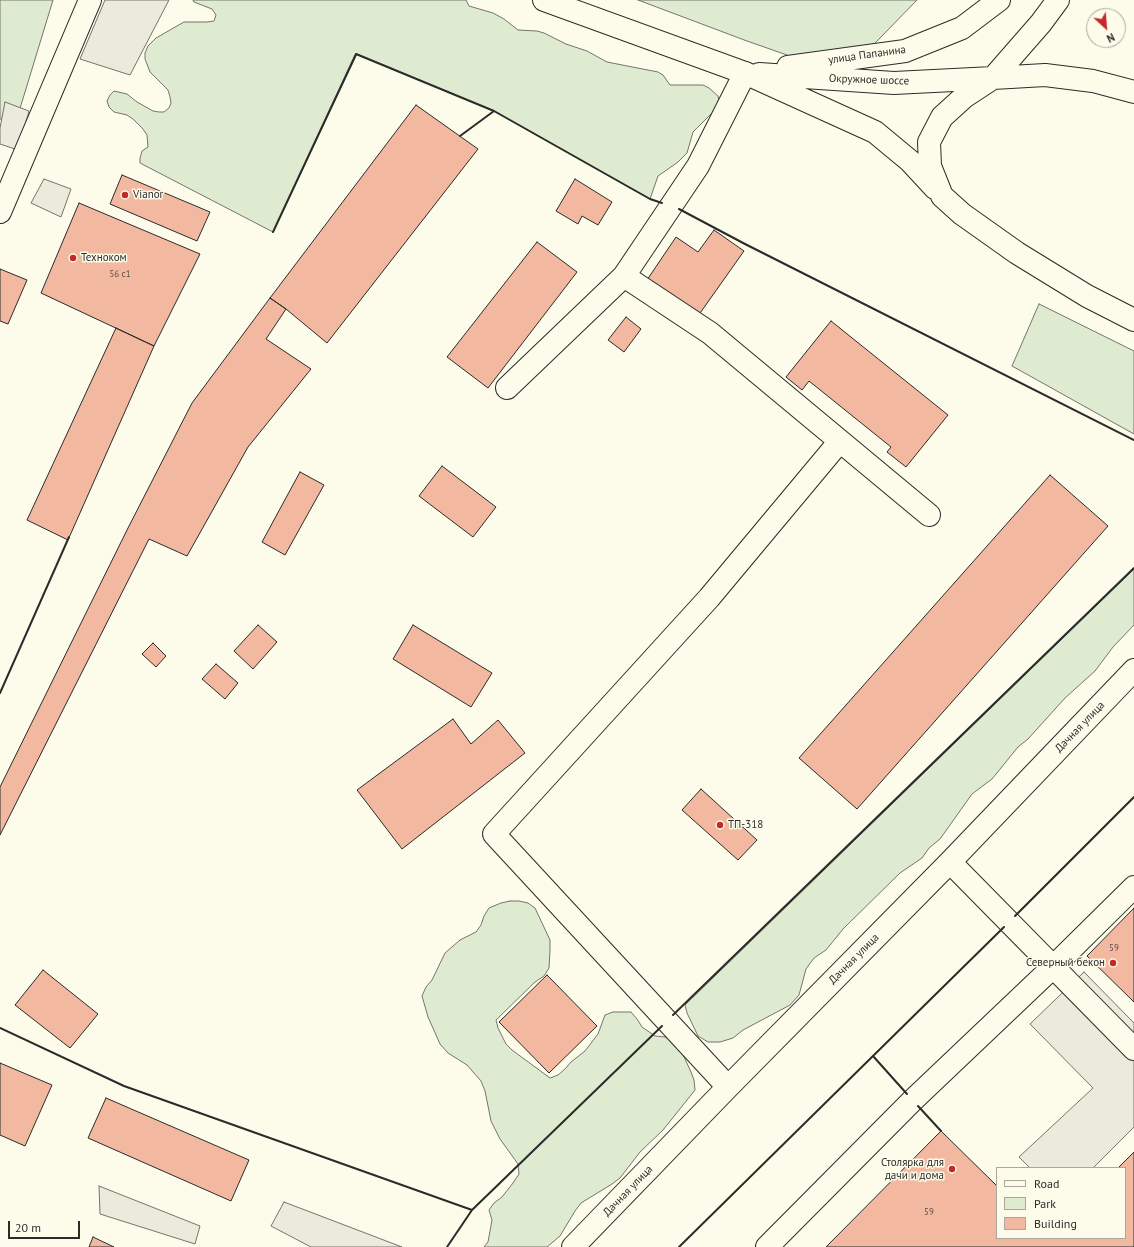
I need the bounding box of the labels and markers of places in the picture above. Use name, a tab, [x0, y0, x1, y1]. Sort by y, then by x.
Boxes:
place label: Vianor	[133, 188, 163, 202]
marker: Vianor	[120, 190, 130, 200]
place label: Техноком	[81, 251, 127, 265]
marker: Техноком	[68, 253, 78, 263]
place label: ТП-318	[728, 818, 763, 832]
marker: ТП-318	[715, 820, 725, 830]
place label: Северный бекон	[1026, 956, 1105, 970]
marker: Северный бекон	[1108, 958, 1118, 968]
place label: Столярка для дачи и дома	[881, 1156, 944, 1182]
marker: Столярка для дачи и дома	[947, 1164, 957, 1174]

